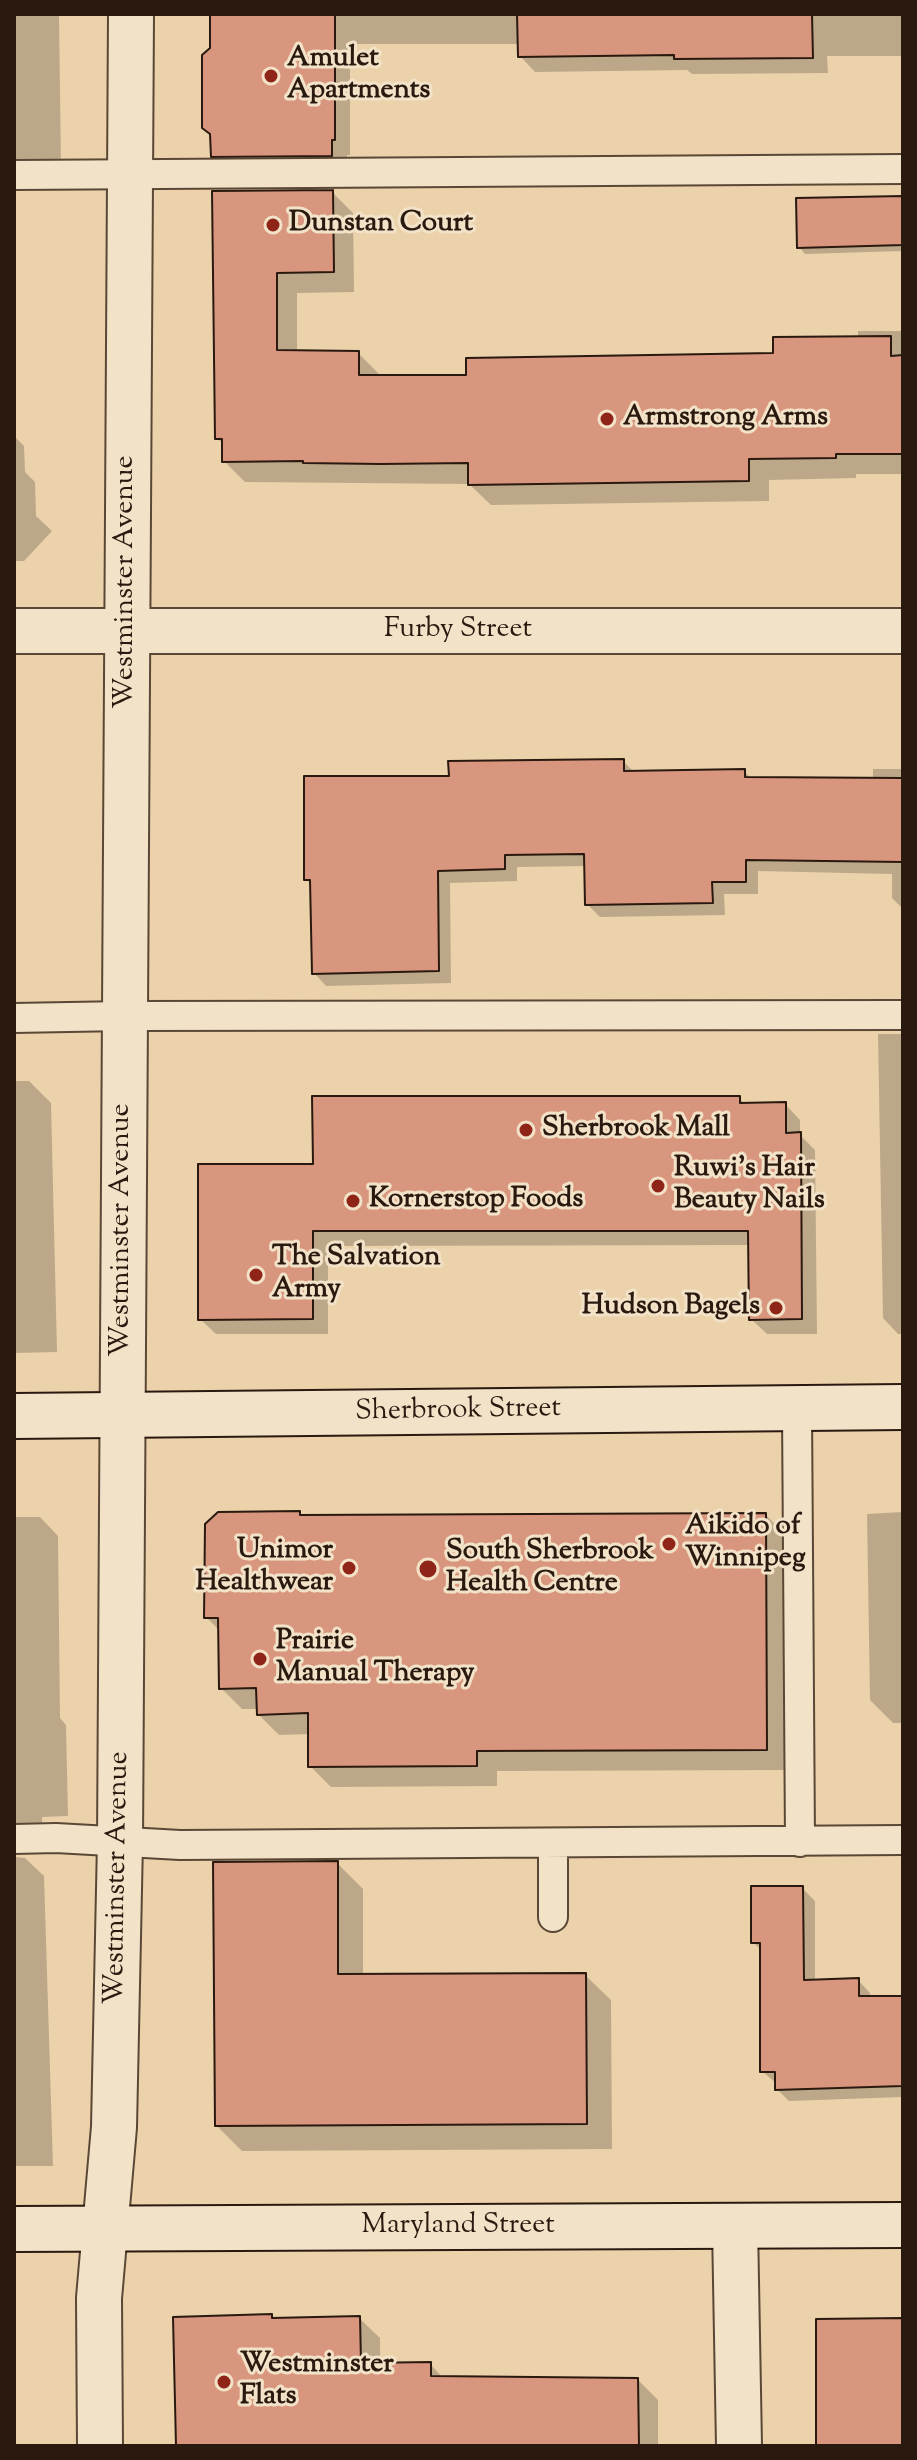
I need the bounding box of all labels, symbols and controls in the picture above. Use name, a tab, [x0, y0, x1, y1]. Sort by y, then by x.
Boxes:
place label: Amulet Apartments	[287, 43, 430, 109]
marker: Amulet Apartments	[262, 67, 280, 85]
place label: Dunstan Court	[289, 208, 473, 242]
marker: Dunstan Court	[264, 216, 282, 234]
place label: Armstrong Arms	[623, 402, 828, 436]
marker: Armstrong Arms	[598, 410, 616, 428]
street label: Westminster Avenue	[110, 455, 144, 709]
street label: Furby Street	[384, 614, 532, 648]
street label: Westminster Avenue	[106, 1103, 140, 1357]
place label: Sherbrook Mall	[542, 1113, 730, 1147]
marker: Sherbrook Mall	[517, 1121, 535, 1139]
place label: Ruwi's Hair Beauty Nails	[674, 1153, 825, 1219]
marker: Ruwi's Hair Beauty Nails	[649, 1177, 667, 1195]
place label: Kornerstop Foods	[369, 1184, 583, 1218]
marker: Kornerstop Foods	[344, 1192, 362, 1210]
place label: The Salvation Army	[272, 1242, 441, 1308]
marker: The Salvation Army	[247, 1266, 265, 1284]
place label: Hudson Bagels	[582, 1291, 760, 1325]
marker: Hudson Bagels	[767, 1299, 785, 1317]
street label: Sherbrook Street	[355, 1393, 561, 1431]
place label: Aikido of Winnipeg	[685, 1511, 806, 1577]
place label: Unimor Healthwear	[195, 1535, 333, 1601]
marker: Aikido of Winnipeg	[660, 1535, 678, 1553]
place label: South Sherbrook Health Centre	[446, 1536, 654, 1602]
marker: South Sherbrook Health Centre	[417, 1558, 439, 1580]
marker: Unimor Healthwear	[340, 1559, 358, 1577]
place label: Prairie Manual Therapy	[276, 1626, 474, 1692]
marker: Prairie Manual Therapy	[251, 1650, 269, 1668]
street label: Westminster Avenue	[100, 1751, 138, 2005]
street label: Maryland Street	[361, 2210, 555, 2244]
place label: Westminster Flats	[240, 2349, 394, 2415]
marker: Westminster Flats	[215, 2373, 233, 2391]

